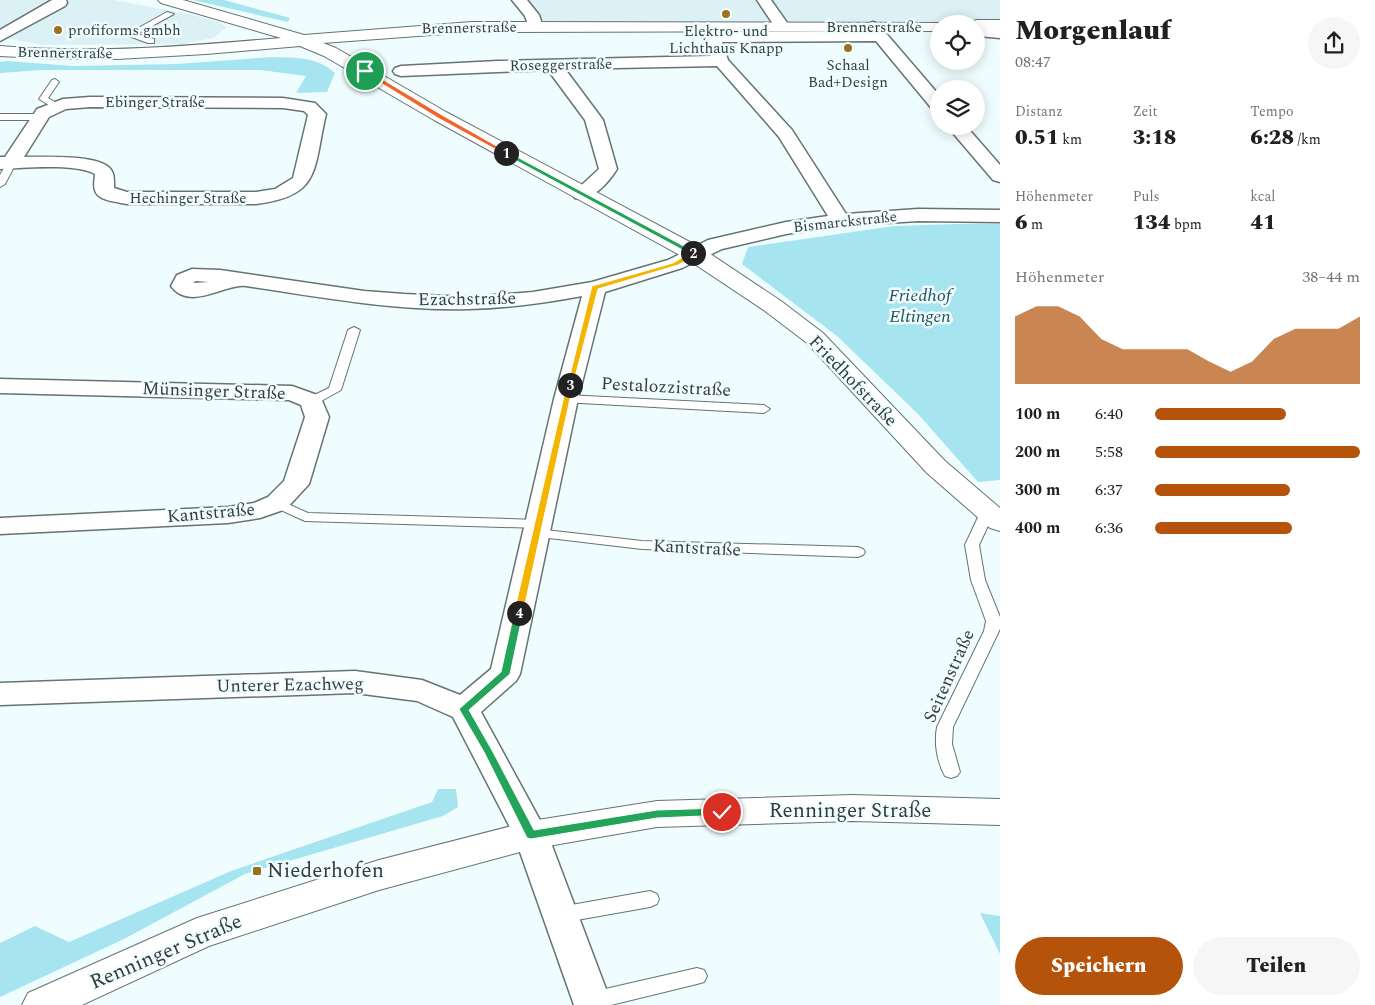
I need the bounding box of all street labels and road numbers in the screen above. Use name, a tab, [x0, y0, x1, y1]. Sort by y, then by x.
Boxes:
street label: Brennerstraße	[421, 16, 517, 40]
street label: Brennerstraße	[826, 16, 922, 39]
street label: Brennerstraße	[17, 41, 113, 65]
street label: Roseggerstraße	[510, 53, 612, 77]
street label: Ebinger Straße	[105, 91, 205, 114]
street label: Hechinger Straße	[130, 187, 246, 210]
street label: Bismarckstraße	[792, 205, 898, 239]
street label: Ezachstraße	[418, 285, 516, 313]
street label: Friedhofstraße	[802, 329, 904, 433]
street label: Pestalozzistraße	[600, 370, 732, 404]
street label: Münsinger Straße	[142, 375, 286, 407]
street label: Kantstraße	[166, 496, 256, 530]
street label: Kantstraße	[652, 532, 742, 564]
street label: Seitenstraße	[916, 625, 982, 727]
street label: Unterer Ezachweg	[216, 670, 364, 700]
street label: Renninger Straße	[769, 795, 931, 827]
street label: Renninger Straße	[85, 905, 247, 999]

